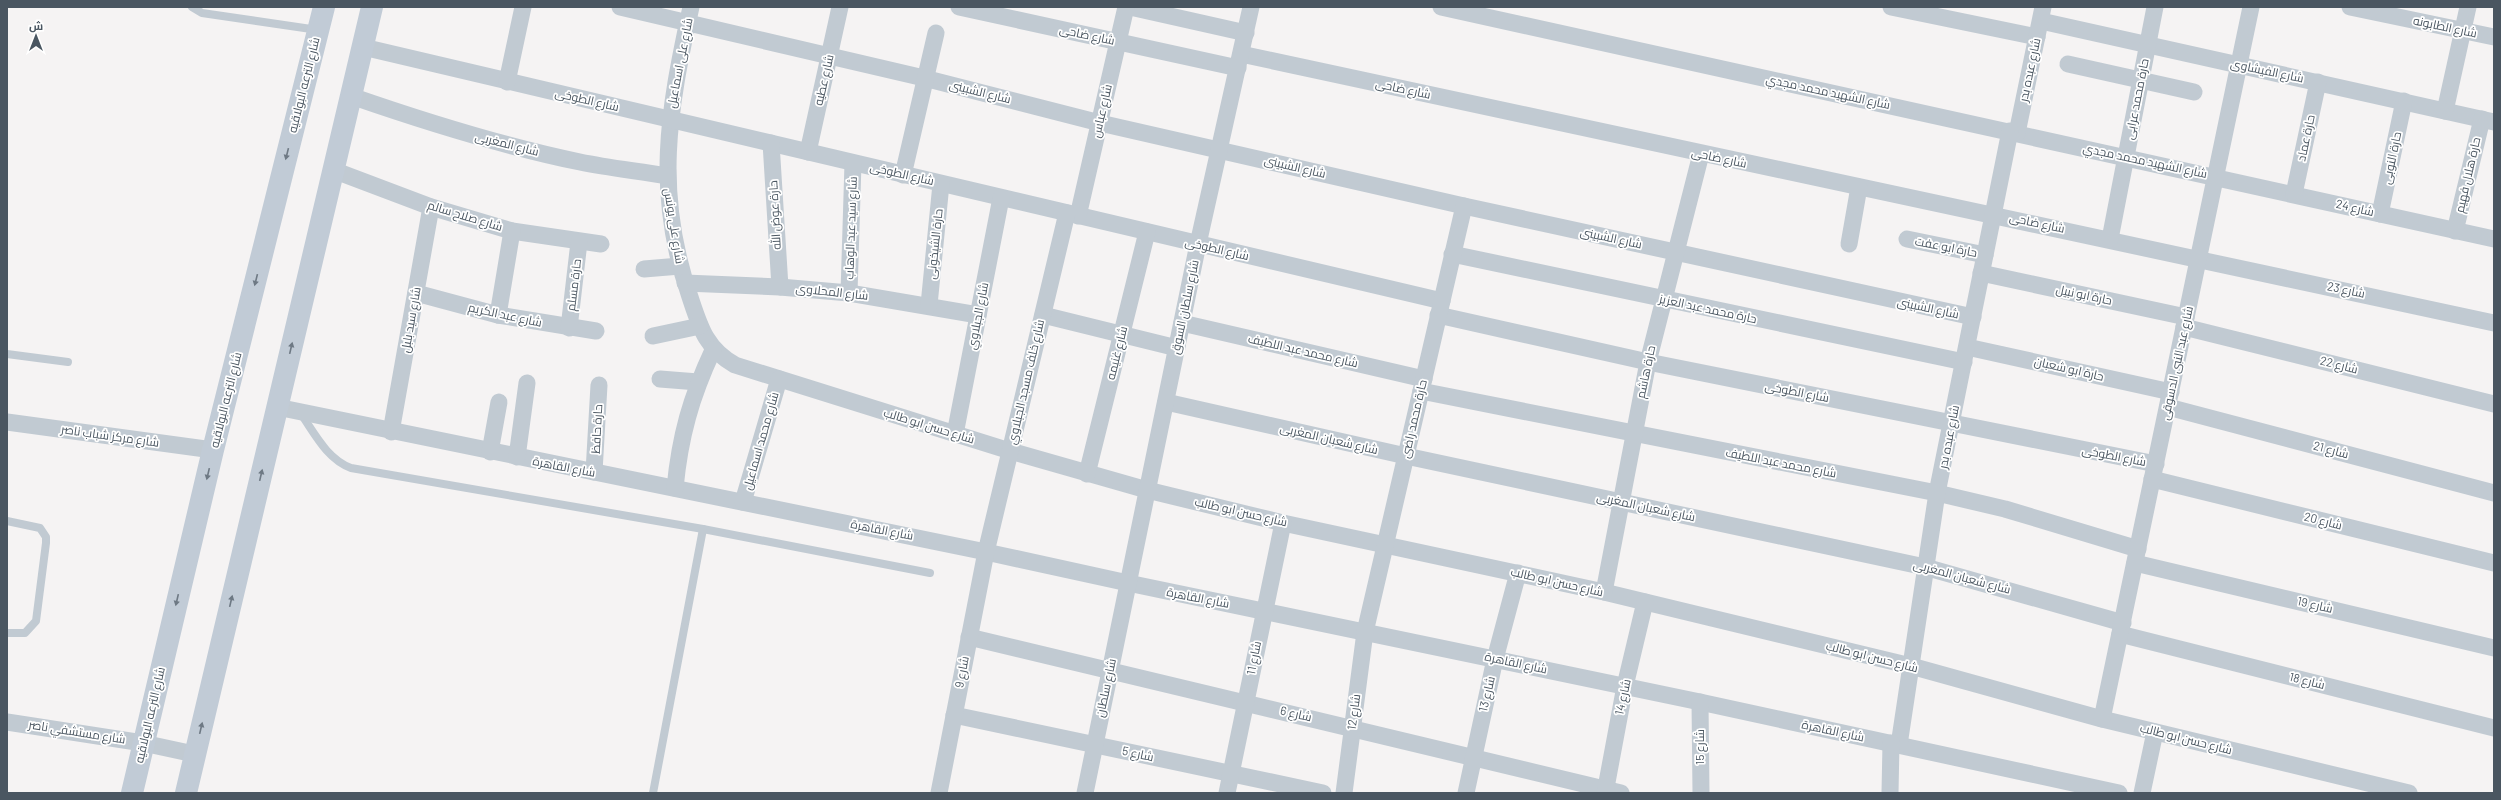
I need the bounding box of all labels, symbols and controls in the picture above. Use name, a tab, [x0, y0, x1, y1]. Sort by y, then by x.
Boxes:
street label: شارع الطابونه	[2412, 12, 2479, 42]
north arrow	[16, 16, 56, 56]
street label: شارع على اسماعيل	[663, 16, 697, 109]
text: ش	[29, 19, 43, 33]
street label: شارع ضاحى	[1058, 21, 1116, 49]
street label: شارع الترعه البولاقيه	[284, 35, 324, 135]
street label: شارع عبده بدر	[2015, 37, 2045, 104]
street label: شارع عطيه	[810, 53, 838, 107]
street label: شارع الفيشاوى	[2229, 55, 2305, 87]
street label: حارة محمد عرابى	[2121, 57, 2152, 141]
street label: شارع الشهيد محمد مجدي	[1764, 71, 1892, 115]
street label: شارع ضاحى	[1374, 75, 1432, 103]
street label: شارع الشبينى	[948, 77, 1013, 107]
street label: شارع عباس	[1088, 83, 1116, 139]
street label: شارع الطوخى	[553, 85, 621, 115]
street label: حارة عماد	[2293, 113, 2318, 163]
street label: شارع المغربى	[473, 128, 541, 160]
street label: حارة النوبى	[2379, 130, 2404, 186]
street label: حارة هلال فهيم	[2451, 135, 2485, 215]
street label: شارع الشهيد محمد مجدي	[2081, 140, 2209, 184]
street label: شارع ضاحى	[1690, 144, 1748, 172]
one-way arrow	[284, 147, 290, 160]
street label: شارع الشبينى	[1263, 152, 1328, 182]
street label: شارع الطوخى	[868, 159, 936, 189]
street label: شارع سيد عبد الوهاب	[841, 176, 861, 280]
street label: حارة عوض الله	[765, 180, 784, 250]
street label: شارع على يونس	[660, 187, 688, 265]
street label: شارع 24	[2334, 196, 2376, 220]
street label: شارع صلاح سالم	[426, 197, 504, 235]
street label: حارة الشيخونى	[923, 208, 946, 280]
street label: شارع ضاحى	[2008, 209, 2066, 237]
street label: شارع الشبينى	[1579, 224, 1643, 252]
street label: حارة ابو عفت	[1914, 233, 1979, 260]
street label: شارع الطوخى	[1183, 234, 1251, 264]
street label: حارة مسلم	[563, 258, 585, 312]
street label: شارع سلطان السوق	[1167, 258, 1203, 356]
one-way arrow	[253, 274, 259, 286]
street label: شارع 23	[2326, 278, 2366, 302]
street label: شارع المحلاوى	[795, 280, 869, 304]
street label: شارع الجبلاوي	[964, 281, 994, 351]
street label: حارة ابو نبيل	[2055, 281, 2114, 308]
street label: شارع سيد بلبل	[397, 286, 425, 354]
street label: حارة محمد عبد العزيز	[1657, 291, 1758, 326]
street label: شارع الشبينى	[1896, 294, 1960, 322]
street label: شارع عبد الكريم	[467, 299, 544, 331]
street label: شارع عبد النبى الدسوقى	[2157, 304, 2197, 421]
street label: شارع خلف مسجد الجبلاوي	[1004, 318, 1050, 446]
street label: شارع غنيمه	[1103, 324, 1131, 382]
street label: شارع محمد عبد اللطيف	[1246, 331, 1360, 371]
one-way arrow	[288, 342, 294, 354]
street label: حارة هاشم	[1633, 344, 1659, 400]
street label: شارع الترعه البولاقيه	[206, 350, 246, 450]
street label: حارة ابو شعبان	[2033, 353, 2105, 384]
street label: شارع 22	[2318, 353, 2360, 377]
street label: حارة محمد راضى	[1397, 378, 1430, 460]
street label: شارع الطوخى	[1763, 378, 1831, 406]
street label: شارع محمد اسماعيل	[739, 390, 783, 492]
street label: حارة حافظ	[588, 404, 605, 454]
street label: شارع عبده بدر	[1935, 404, 1963, 471]
street label: شارع حسن ابو طالب	[881, 405, 977, 447]
street label: شارع شعبان المغربى	[1278, 420, 1380, 458]
street label: شارع مركز شباب ناصر	[59, 421, 160, 451]
street label: شارع 21	[2311, 438, 2351, 462]
street label: شارع الطوخى	[2080, 442, 2148, 470]
street label: شارع محمد عبد اللطيف	[1724, 444, 1838, 482]
street label: شارع القاهرة	[531, 453, 597, 481]
one-way arrow	[204, 468, 210, 480]
one-way arrow	[258, 468, 264, 481]
street label: شارع شعبان المغربى	[1595, 489, 1697, 525]
street label: شارع حسن ابو طالب	[1193, 494, 1289, 530]
street label: شارع 20	[2302, 509, 2344, 533]
street label: شارع القاهرة	[849, 516, 915, 544]
street label: شارع شعبان المغربى	[1911, 556, 2013, 598]
street label: شارع حسن ابو طالب	[1509, 564, 1605, 600]
street label: شارع القاهرة	[1165, 584, 1231, 612]
street label: شارع 19	[2296, 593, 2334, 617]
one-way arrow	[174, 594, 180, 606]
one-way arrow	[228, 595, 234, 607]
street label: شارع حسن ابو طالب	[1824, 638, 1920, 676]
street label: شارع 11	[1243, 640, 1265, 676]
street label: شارع القاهرة	[1483, 649, 1549, 677]
street label: شارع 9	[951, 655, 973, 689]
street label: شارع سلطان	[1092, 657, 1120, 719]
street label: شارع الترعه البولاقيه	[131, 665, 169, 765]
street label: شارع 18	[2288, 669, 2327, 693]
street label: شارع 13	[1475, 675, 1499, 713]
street label: شارع 14	[1611, 677, 1635, 716]
street label: شارع 12	[1344, 693, 1364, 731]
street label: شارع 6	[1279, 703, 1313, 725]
street label: شارع مستشفي ناصر	[26, 716, 127, 750]
street label: شارع القاهرة	[1800, 717, 1866, 745]
street label: شارع حسن ابو طالب	[2138, 720, 2234, 758]
one-way arrow	[198, 721, 204, 734]
street label: شارع 15	[1692, 729, 1708, 765]
street label: شارع 5	[1121, 743, 1155, 765]

